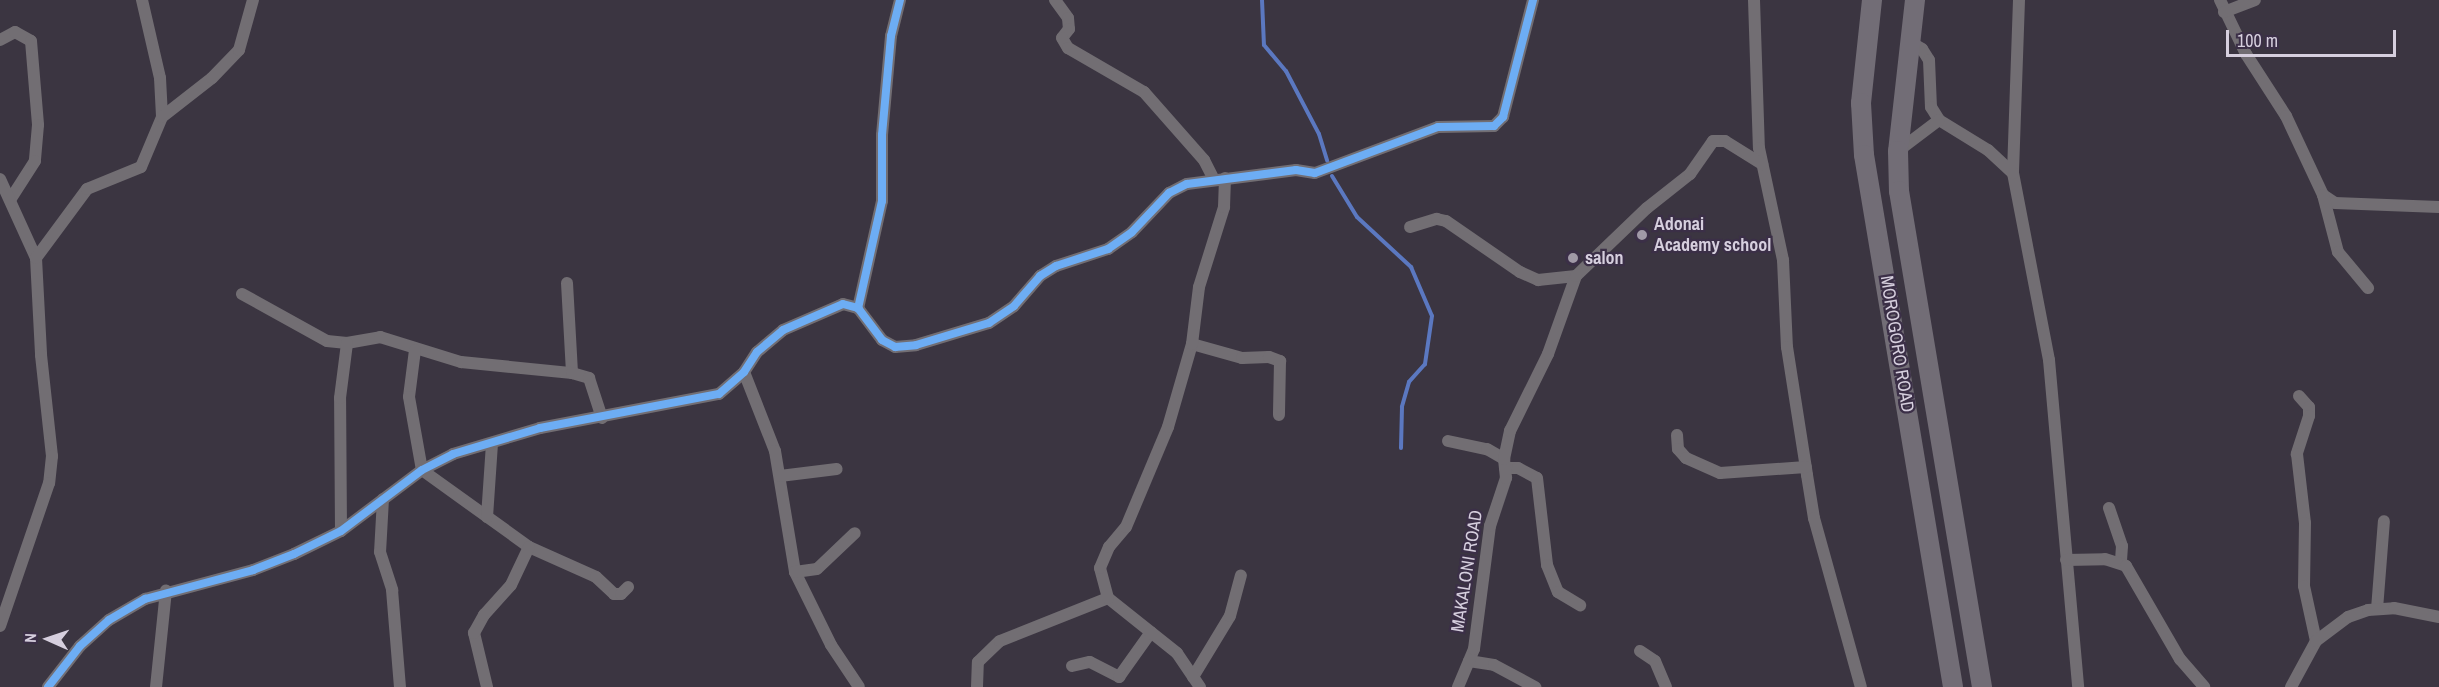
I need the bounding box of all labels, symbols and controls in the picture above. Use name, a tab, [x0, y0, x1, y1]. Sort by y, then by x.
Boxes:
scale bar	[2229, 18, 2398, 56]
text: 100 m	[2237, 28, 2278, 53]
place label: Adonai Academy school	[1654, 214, 1771, 256]
marker: Adonai Academy school	[1635, 228, 1649, 242]
place label: salon	[1585, 247, 1624, 269]
marker: salon	[1566, 251, 1580, 265]
street label: MOROGORO ROAD	[1876, 274, 1918, 414]
street label: MAKALONI ROAD	[1447, 509, 1487, 633]
north arrow	[18, 609, 78, 669]
text: N	[19, 633, 41, 643]

